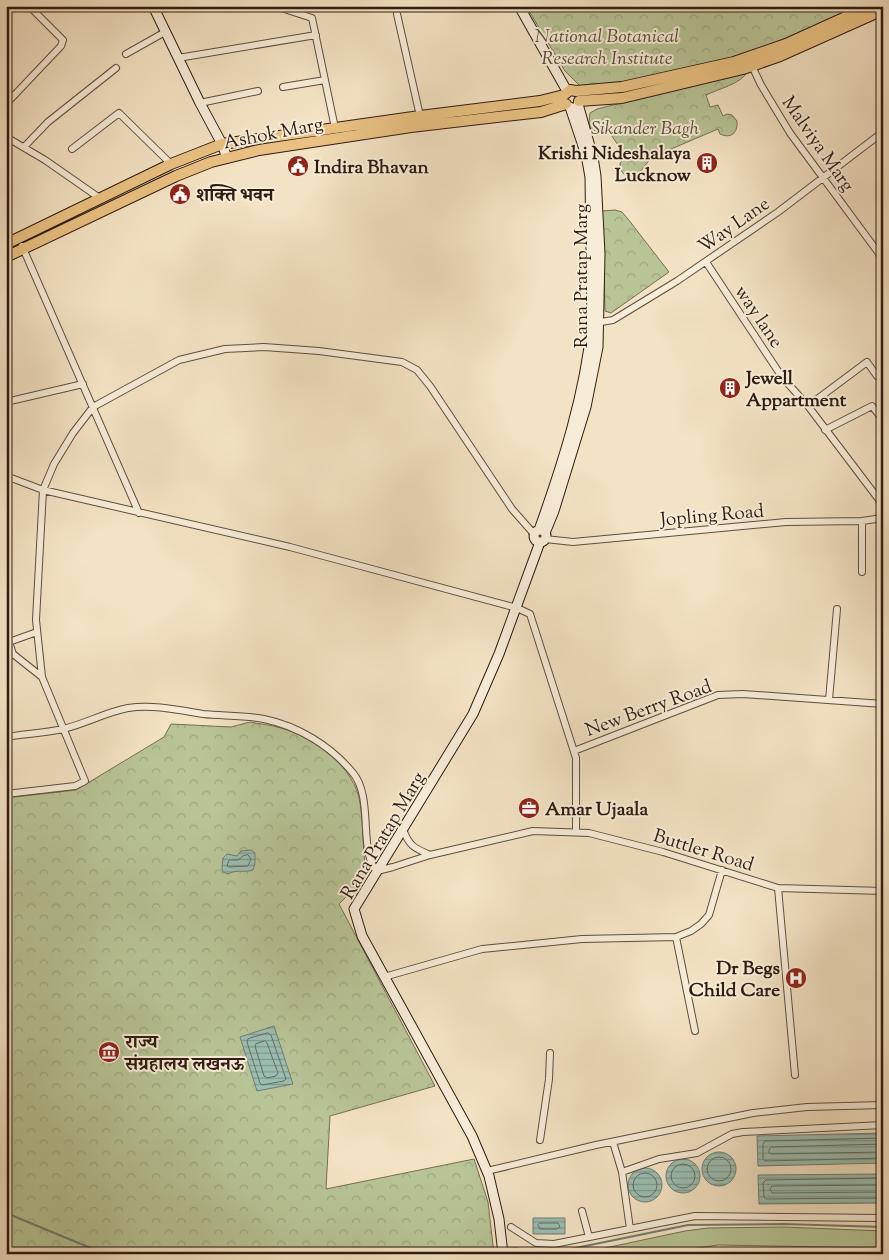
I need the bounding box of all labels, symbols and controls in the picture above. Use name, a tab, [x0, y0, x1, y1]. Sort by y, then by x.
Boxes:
park label: National Botanical Research Institute	[535, 24, 679, 73]
street label: Malviya Marg	[774, 91, 860, 198]
street label: Ashok Marg	[221, 112, 326, 157]
park label: Sikander Bagh	[591, 116, 700, 143]
place label: Krishi Nideshalaya Lucknow	[538, 141, 692, 190]
building icon: Krishi Nideshalaya Lucknow	[695, 151, 719, 175]
public building icon: Indira Bhavan	[286, 154, 310, 178]
place label: Indira Bhavan	[314, 155, 429, 182]
public building icon: शक्ति भवन	[168, 182, 192, 206]
place label: शक्ति भवन	[196, 183, 275, 210]
street label: Way Lane	[693, 191, 776, 261]
street label: Rana Pratap Marg	[569, 204, 596, 348]
street label: way lane	[727, 281, 789, 354]
place label: Jewell Appartment	[744, 366, 847, 415]
building icon: Jewell Appartment	[718, 376, 742, 400]
street label: Jopling Road	[658, 498, 765, 535]
street label: New Berry Road	[582, 674, 716, 745]
street label: Rana Pratap Marg	[335, 767, 433, 905]
office icon: Amar Ujaala	[517, 796, 541, 820]
place label: Amar Ujaala	[545, 797, 648, 824]
street label: Buttler Road	[650, 823, 757, 880]
place label: Dr Begs Child Care	[689, 956, 781, 1005]
hospital icon: Dr Begs Child Care	[784, 966, 808, 990]
place label: राज्य संग्रहालय लखनऊ	[123, 1030, 246, 1079]
museum icon: राज्य संग्रहालय लखनऊ	[97, 1040, 121, 1064]

